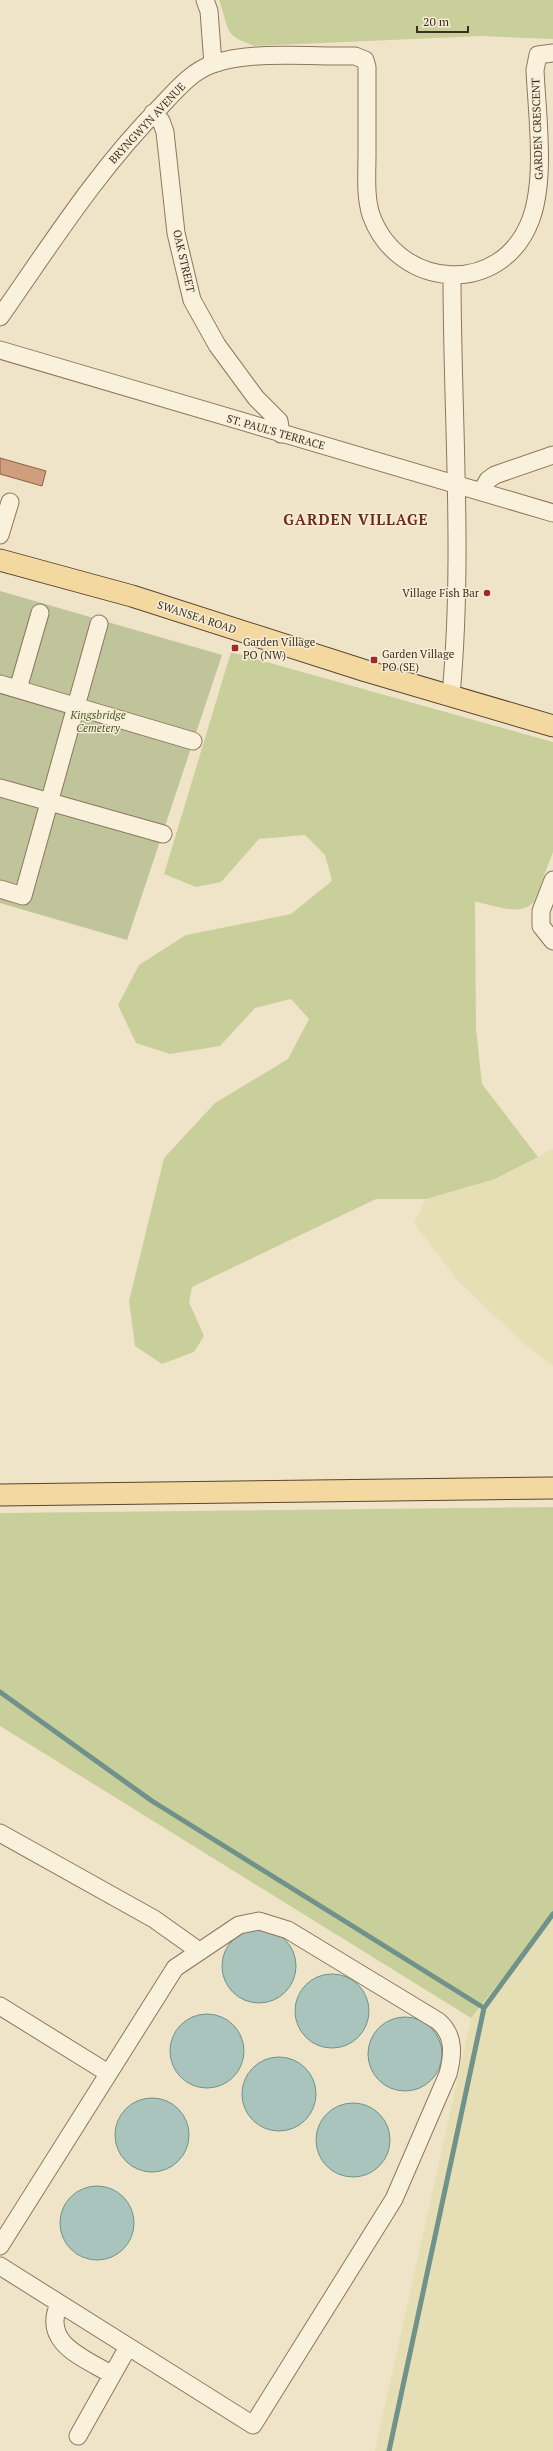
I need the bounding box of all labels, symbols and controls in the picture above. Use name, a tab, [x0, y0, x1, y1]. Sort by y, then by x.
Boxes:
scale bar	[417, 8, 468, 34]
text: 20 m	[423, 14, 450, 29]
street label: GARDEN CRESCENT	[528, 78, 546, 180]
street label: BRYNGWYN AVENUE	[106, 80, 188, 166]
street label: OAK STREET	[170, 228, 198, 294]
street label: ST. PAUL'S TERRACE	[225, 411, 327, 453]
district label: GARDEN VILLAGE	[283, 509, 429, 529]
place label: Village Fish Bar	[402, 586, 480, 600]
marker: Village Fish Bar	[482, 588, 492, 598]
street label: SWANSEA ROAD	[156, 598, 239, 636]
place label: Garden Village PO (NW)	[243, 635, 316, 662]
marker: Garden Village PO (NW)	[230, 643, 240, 653]
place label: Garden Village PO (SE)	[382, 647, 455, 674]
marker: Garden Village PO (SE)	[369, 655, 379, 665]
park label: Kingsbridge Cemetery	[69, 708, 126, 735]

